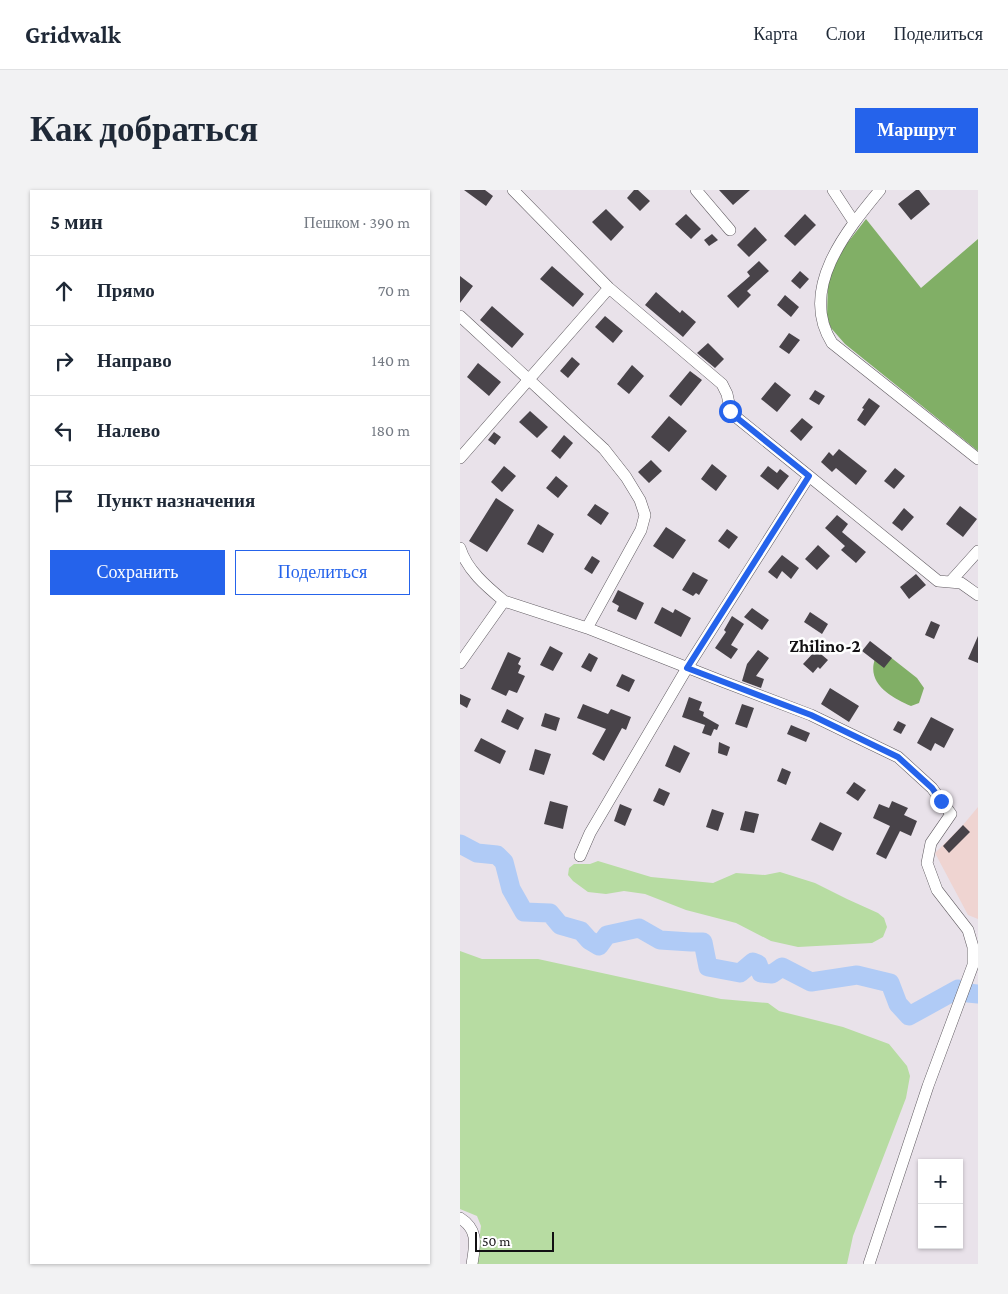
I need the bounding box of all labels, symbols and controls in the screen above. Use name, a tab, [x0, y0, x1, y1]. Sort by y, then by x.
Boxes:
text: Gridwalk	[25, 21, 121, 48]
text: Карта	[753, 24, 798, 44]
text: Слои	[826, 24, 865, 44]
text: Поделиться	[893, 24, 983, 44]
button: Маршрут	[855, 108, 978, 153]
text: Как добраться	[30, 110, 258, 149]
text: 5 мин	[50, 210, 103, 234]
text: Пешком · 390 m	[304, 214, 410, 231]
icon: ahead	[50, 277, 78, 305]
text: Прямо	[97, 280, 155, 301]
text: 70 m	[378, 282, 410, 299]
icon: right	[50, 347, 78, 375]
text: Направо	[97, 350, 172, 371]
text: 140 m	[372, 352, 410, 369]
route start	[719, 400, 742, 423]
icon: left	[50, 417, 78, 445]
text: Налево	[97, 420, 160, 441]
text: 180 m	[371, 422, 410, 439]
icon: arrive	[50, 487, 78, 515]
text: Пункт назначения	[97, 490, 255, 511]
button: Сохранить	[50, 550, 225, 595]
button: Поделиться	[235, 550, 410, 595]
district label: Zhilino-2	[789, 636, 861, 656]
route end	[930, 790, 953, 813]
map controls	[918, 1159, 963, 1249]
button: +	[918, 1159, 963, 1204]
button: −	[918, 1204, 963, 1249]
scale bar	[475, 1229, 554, 1252]
text: 50 m	[482, 1233, 510, 1249]

